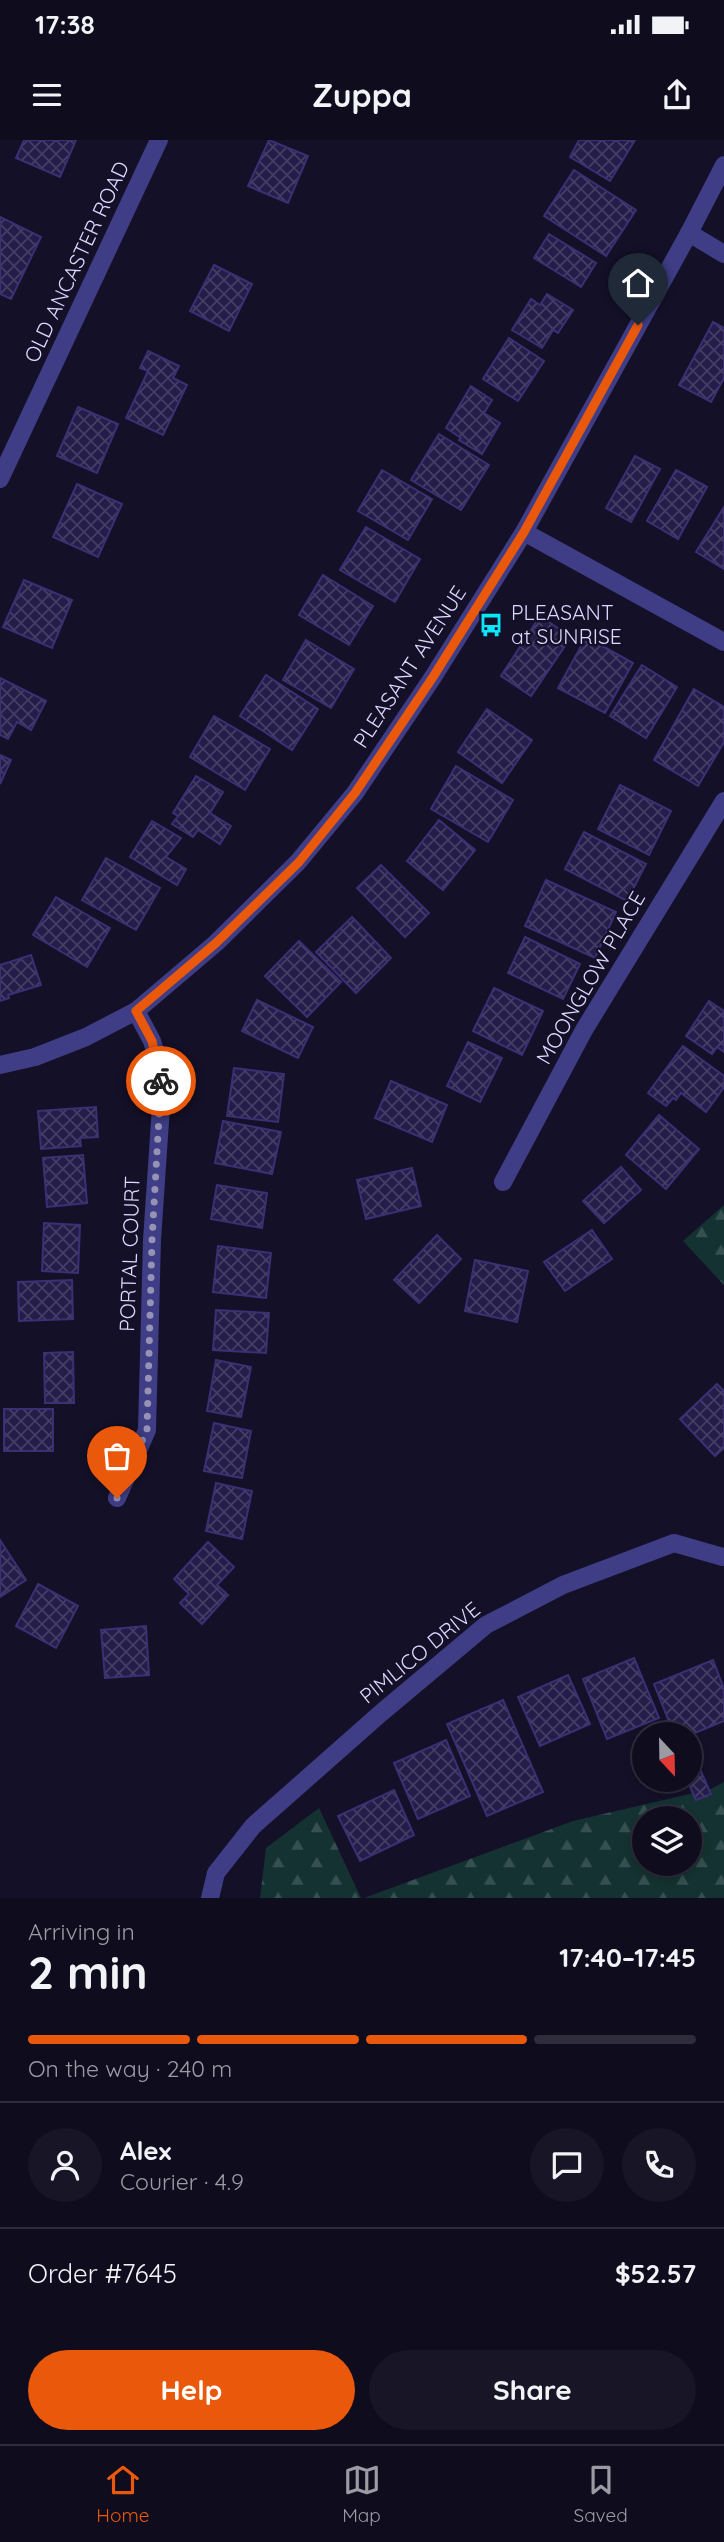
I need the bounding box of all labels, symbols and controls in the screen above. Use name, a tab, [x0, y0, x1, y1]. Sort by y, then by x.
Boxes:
text: 17:38	[35, 8, 95, 41]
text: Zuppa	[312, 75, 412, 115]
icon: menu	[28, 76, 66, 114]
icon: share	[658, 76, 696, 114]
street label: OLD ANCASTER ROAD	[18, 157, 134, 366]
pin	[608, 253, 668, 325]
icon: home	[619, 264, 657, 302]
street label: PLEASANT AVENUE	[347, 581, 471, 752]
place label: PLEASANT at SUNRISE	[511, 599, 622, 649]
bus stop icon: PLEASANT at SUNRISE	[477, 611, 505, 639]
street label: MOONGLOW PLACE	[530, 886, 650, 1069]
courier	[126, 1046, 196, 1116]
icon: bike	[142, 1062, 180, 1100]
street label: PORTAL COURT	[113, 1176, 145, 1332]
pin	[87, 1426, 147, 1498]
icon: bag	[98, 1437, 136, 1475]
street label: PIMLICO DRIVE	[354, 1596, 485, 1709]
north arrow	[632, 1722, 702, 1792]
map controls	[632, 1722, 702, 1876]
button: layers	[632, 1806, 702, 1876]
text: Arriving in	[28, 1917, 135, 1946]
text: 17:40–17:45	[559, 1941, 696, 1974]
text: 2 min	[28, 1943, 148, 2001]
text: On the way · 240 m	[28, 2054, 232, 2083]
button: person	[28, 2128, 102, 2202]
button: chat	[530, 2128, 604, 2202]
button: phone	[622, 2128, 696, 2202]
text: Alex	[120, 2134, 171, 2167]
text: Courier · 4.9	[120, 2167, 244, 2196]
text: Order #7645	[28, 2257, 177, 2290]
text: $52.57	[615, 2257, 696, 2290]
button: Help	[28, 2350, 355, 2430]
button: Share	[369, 2350, 696, 2430]
tab: Home	[96, 2461, 150, 2527]
tab: Map	[342, 2461, 381, 2527]
tab: Saved	[574, 2461, 628, 2527]

